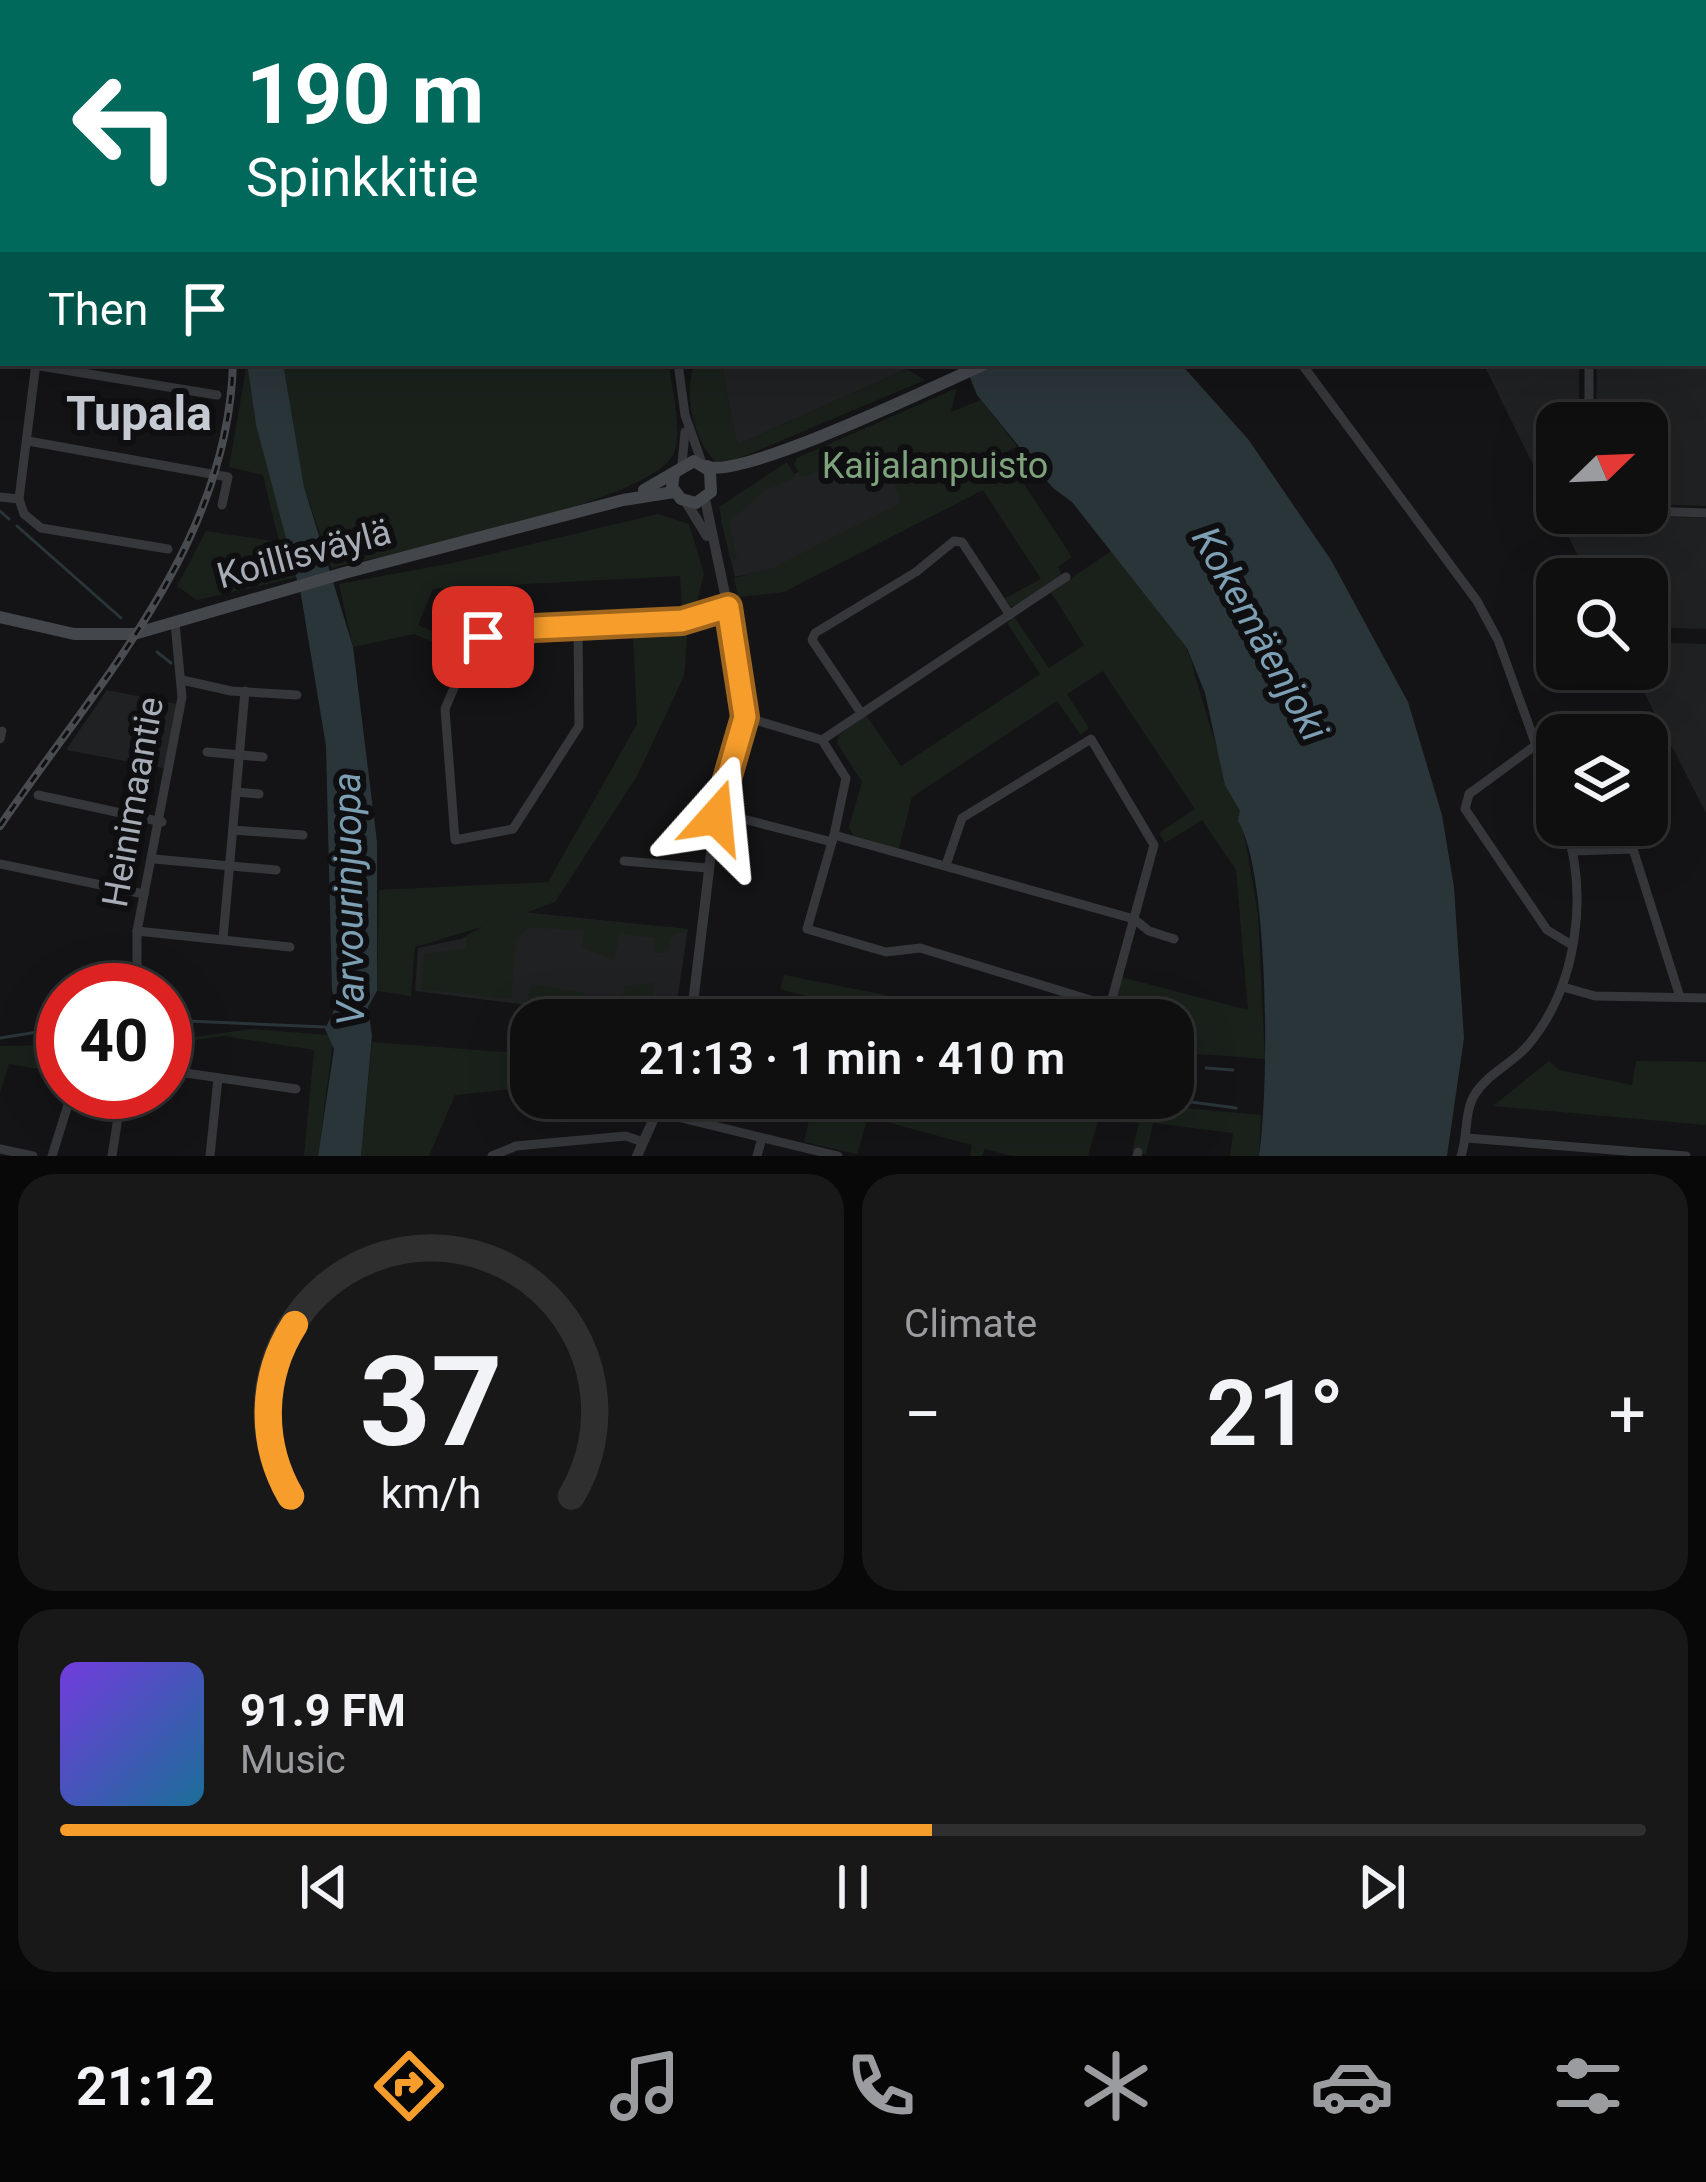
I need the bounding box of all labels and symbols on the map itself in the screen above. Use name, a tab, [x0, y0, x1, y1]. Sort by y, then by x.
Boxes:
district label: Tupala	[66, 385, 212, 442]
north arrow	[1536, 402, 1668, 534]
park label: Kaijalanpuisto	[822, 445, 1048, 487]
street label: Koillisväylä	[213, 511, 395, 597]
water label: Kokemäenjoki	[1182, 519, 1338, 750]
pin	[432, 586, 534, 688]
street label: Heinimaantie	[94, 694, 172, 910]
position arrow	[653, 754, 779, 880]
water label: Varvourinjuopa	[324, 772, 374, 1026]
speed limit sign: 40	[36, 963, 192, 1119]

